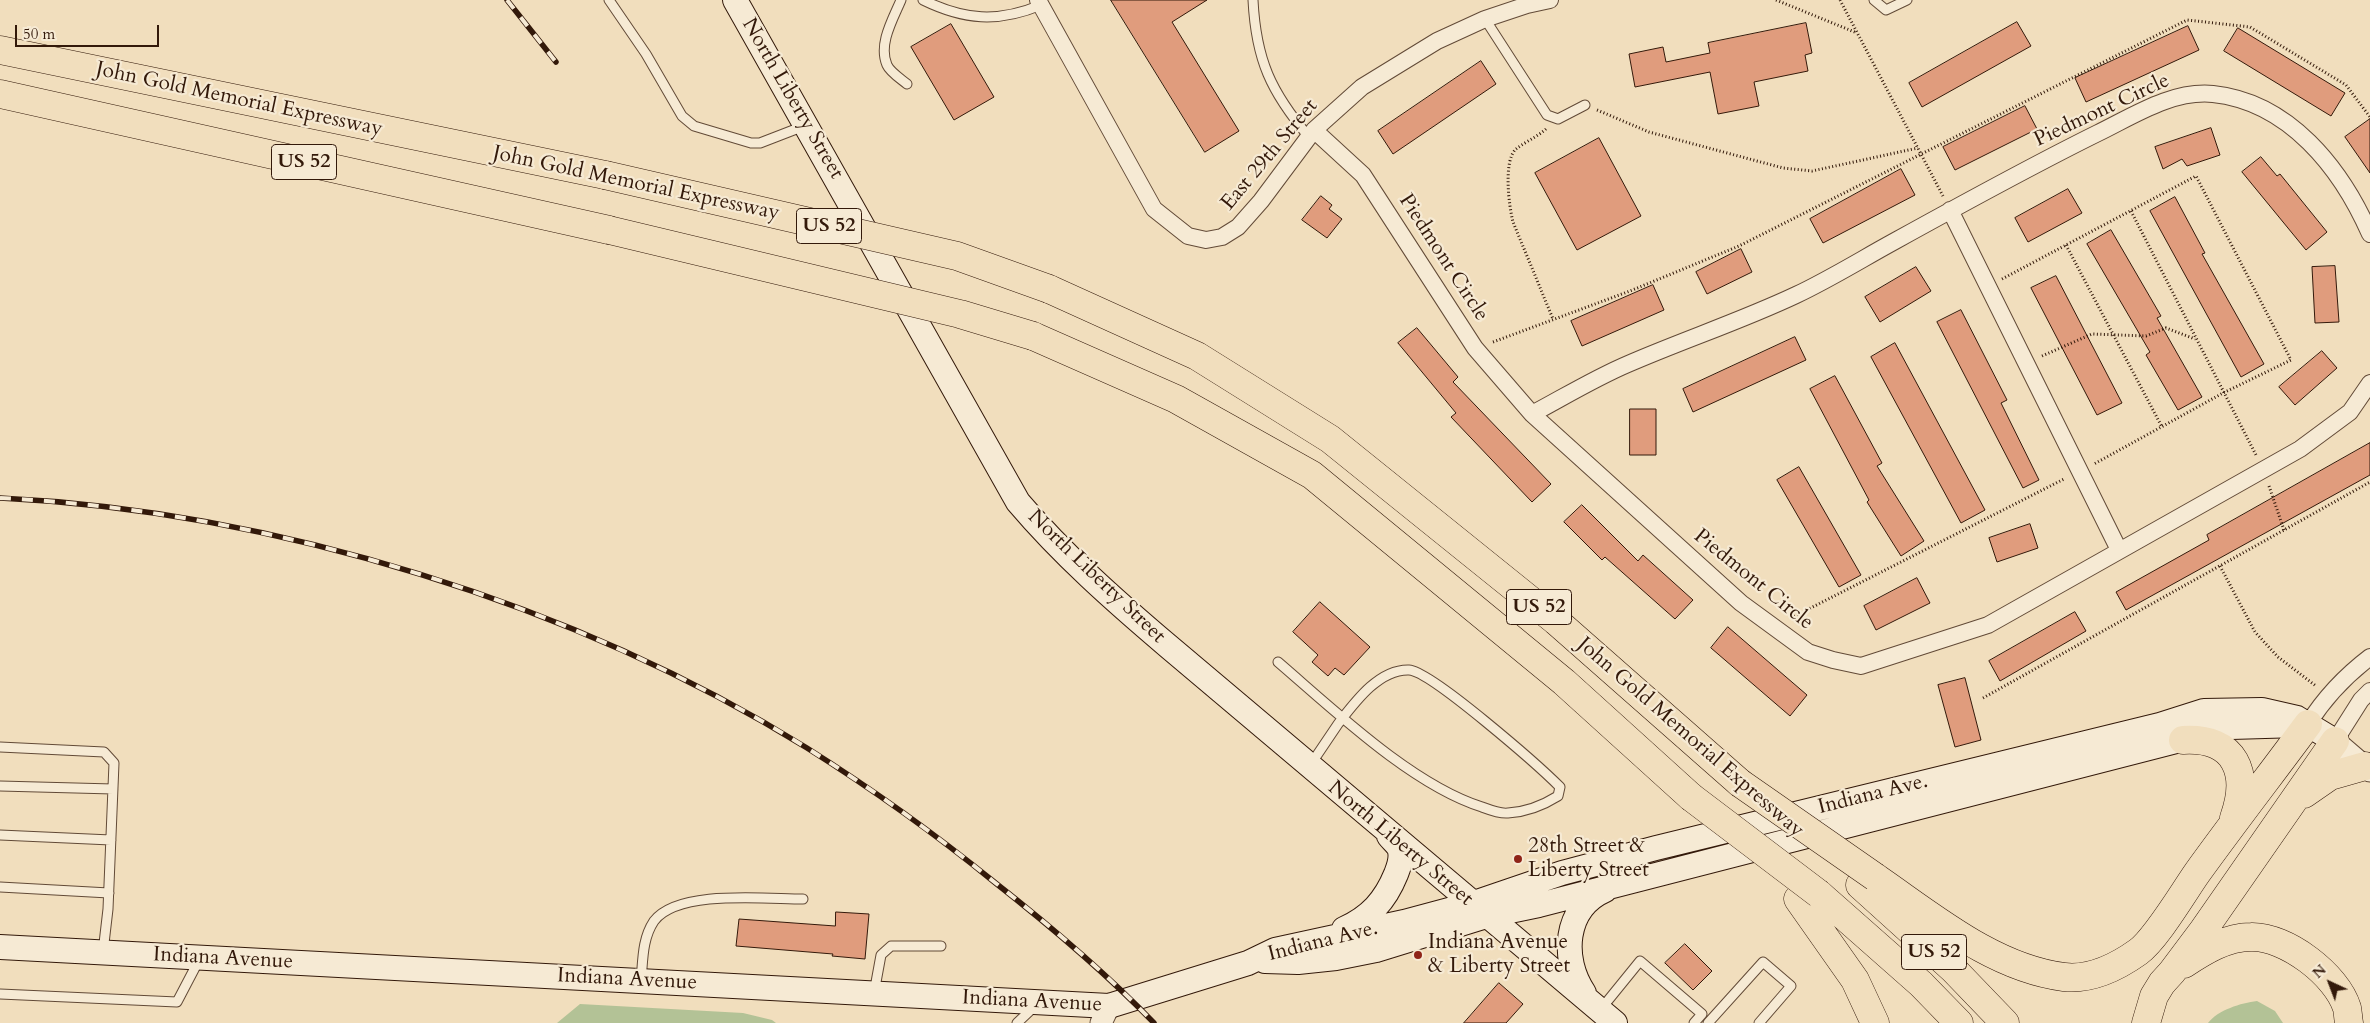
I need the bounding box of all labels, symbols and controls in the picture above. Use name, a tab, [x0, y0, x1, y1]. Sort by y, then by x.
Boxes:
street label: North Liberty Street	[736, 14, 848, 184]
scale bar	[18, 15, 161, 47]
text: 50 m	[23, 24, 55, 44]
street label: John Gold Memorial Expressway	[93, 57, 385, 143]
street label: Piedmont Circle	[2030, 69, 2174, 153]
street label: East 29th Street	[1216, 94, 1324, 216]
street label: John Gold Memorial Expressway	[490, 141, 782, 227]
road number: US 52	[272, 144, 336, 180]
street label: Piedmont Circle	[1393, 190, 1493, 326]
road number: US 52	[796, 208, 862, 244]
street label: North Liberty Street	[1022, 505, 1170, 649]
street label: Piedmont Circle	[1688, 524, 1818, 636]
road number: US 52	[1506, 590, 1572, 624]
street label: John Gold Memorial Expressway	[1571, 633, 1809, 843]
street label: Indiana Ave.	[1815, 769, 1931, 821]
street label: North Liberty Street	[1322, 776, 1478, 912]
place label: 28th Street & Liberty Street	[1528, 834, 1649, 884]
marker: 28th Street & Liberty Street	[1512, 853, 1524, 865]
street label: Indiana Ave.	[1265, 916, 1381, 968]
place label: Indiana Avenue & Liberty Street	[1428, 930, 1570, 980]
road number: US 52	[1902, 934, 1966, 970]
street label: Indiana Avenue	[152, 943, 294, 975]
marker: Indiana Avenue & Liberty Street	[1412, 949, 1424, 961]
north arrow	[2305, 958, 2355, 1008]
text: N	[2309, 961, 2330, 983]
street label: Indiana Avenue	[556, 964, 698, 996]
street label: Indiana Avenue	[961, 986, 1103, 1018]

